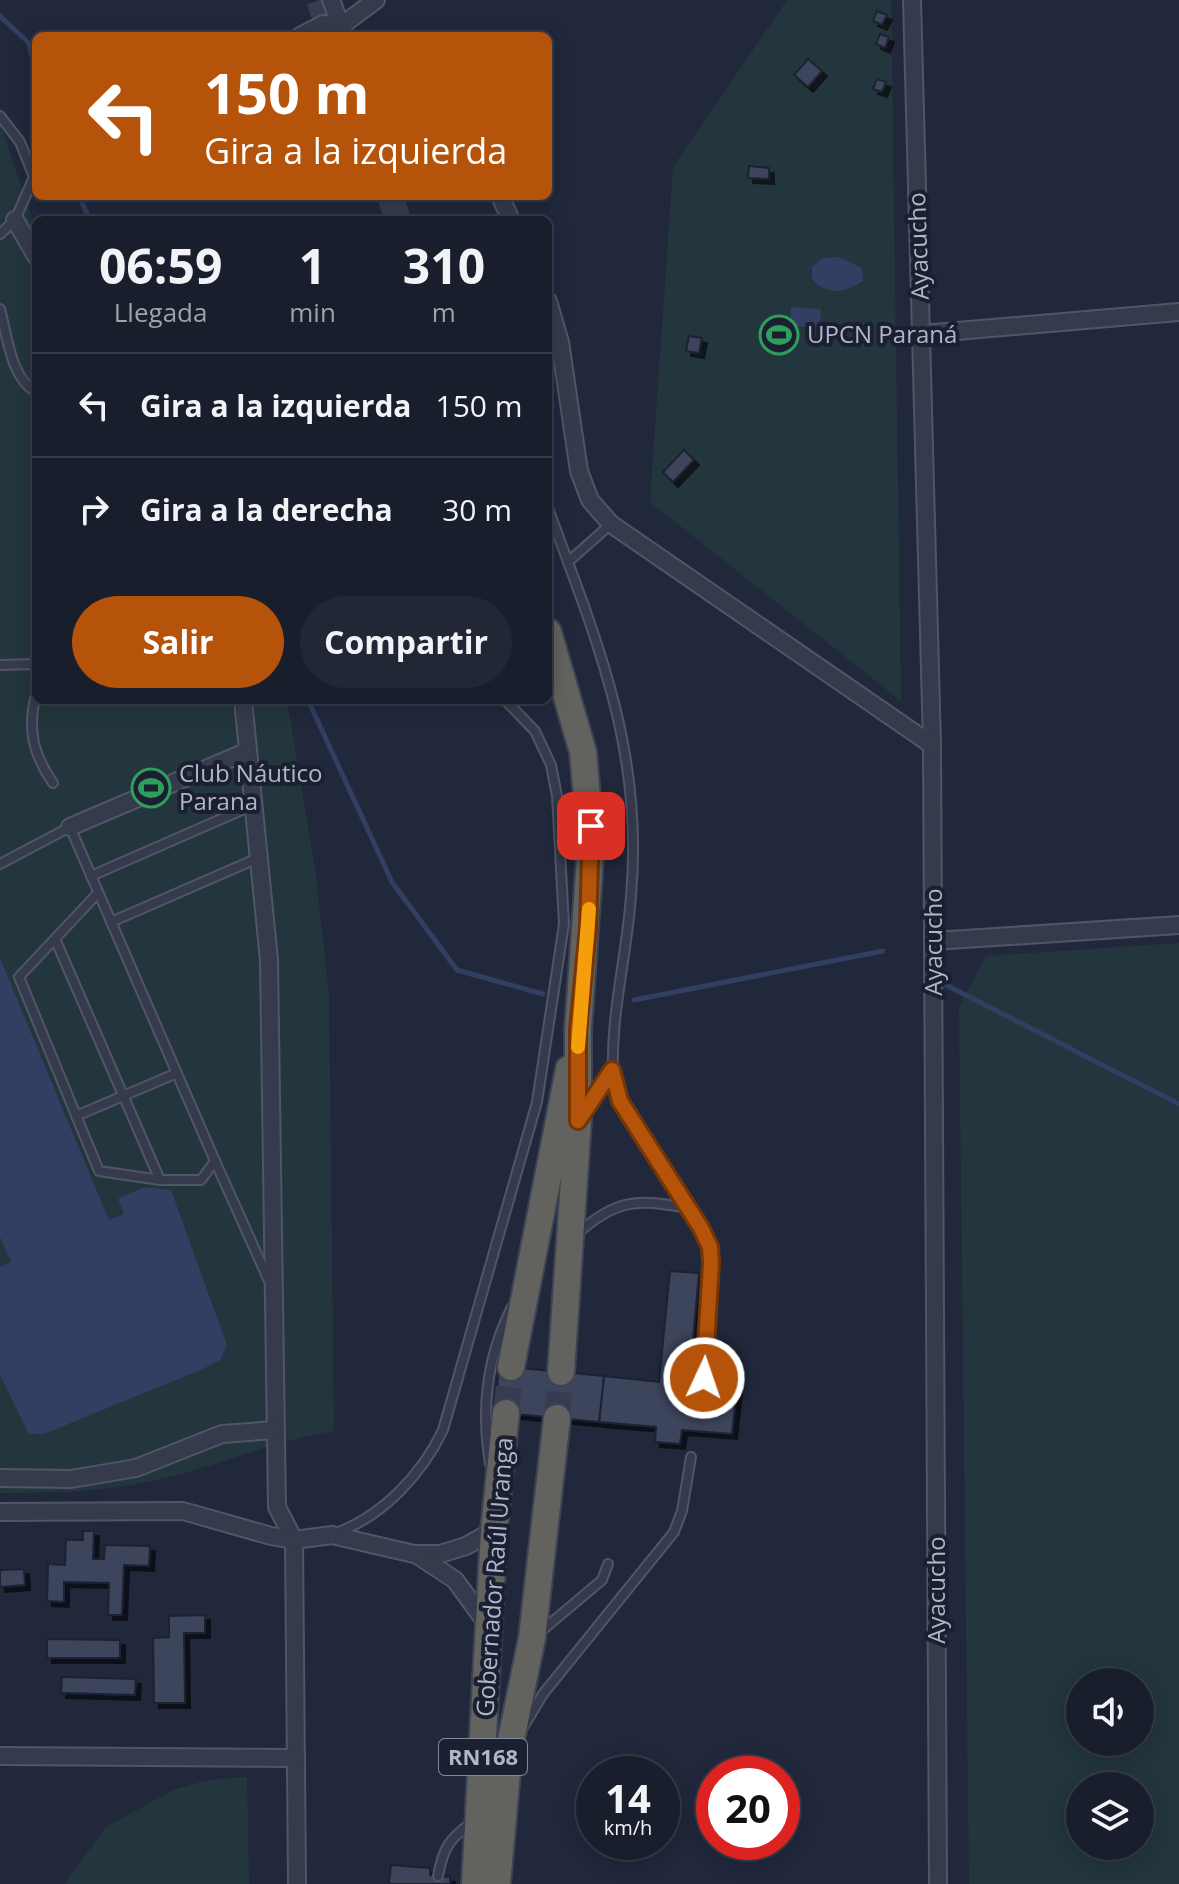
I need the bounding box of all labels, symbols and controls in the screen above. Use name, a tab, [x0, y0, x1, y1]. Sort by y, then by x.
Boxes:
text: 150 m	[204, 54, 370, 130]
icon: left	[72, 64, 176, 168]
text: Gira a la izquierda	[204, 126, 507, 175]
street label: Ayacucho	[899, 192, 936, 300]
text: 06:59	[99, 233, 222, 298]
text: 1	[299, 233, 326, 298]
text: 310	[403, 233, 485, 298]
text: Llegada	[114, 294, 207, 330]
text: min	[289, 294, 336, 330]
text: m	[432, 294, 456, 330]
sports icon: UPCN Paraná	[758, 314, 800, 356]
place label: UPCN Paraná	[807, 317, 957, 350]
icon: left	[72, 383, 116, 427]
text: Gira a la izquierda	[140, 385, 412, 426]
text: 150 m	[436, 385, 523, 426]
icon: right	[72, 487, 116, 531]
text: Gira a la derecha	[140, 489, 393, 530]
text: 30 m	[442, 489, 512, 530]
button: Salir	[72, 596, 284, 688]
button: Compartir	[300, 596, 512, 688]
place label: Club Náutico Parana	[179, 756, 322, 817]
sports icon: Club Náutico Parana	[130, 767, 172, 809]
pin	[557, 792, 625, 860]
icon: arrive	[569, 804, 613, 848]
street label: Ayacucho	[916, 888, 949, 996]
position arrow	[662, 1336, 746, 1420]
street label: Gobernador Raúl Uranga	[467, 1436, 520, 1718]
street label: Ayacucho	[919, 1536, 952, 1644]
map controls	[1066, 1668, 1154, 1860]
button: sound	[1066, 1668, 1154, 1756]
road number: RN168	[439, 1739, 527, 1775]
speed limit sign: 20	[696, 1756, 800, 1860]
text: 14	[605, 1770, 651, 1825]
button: layers	[1066, 1772, 1154, 1860]
text: km/h	[604, 1814, 652, 1841]

